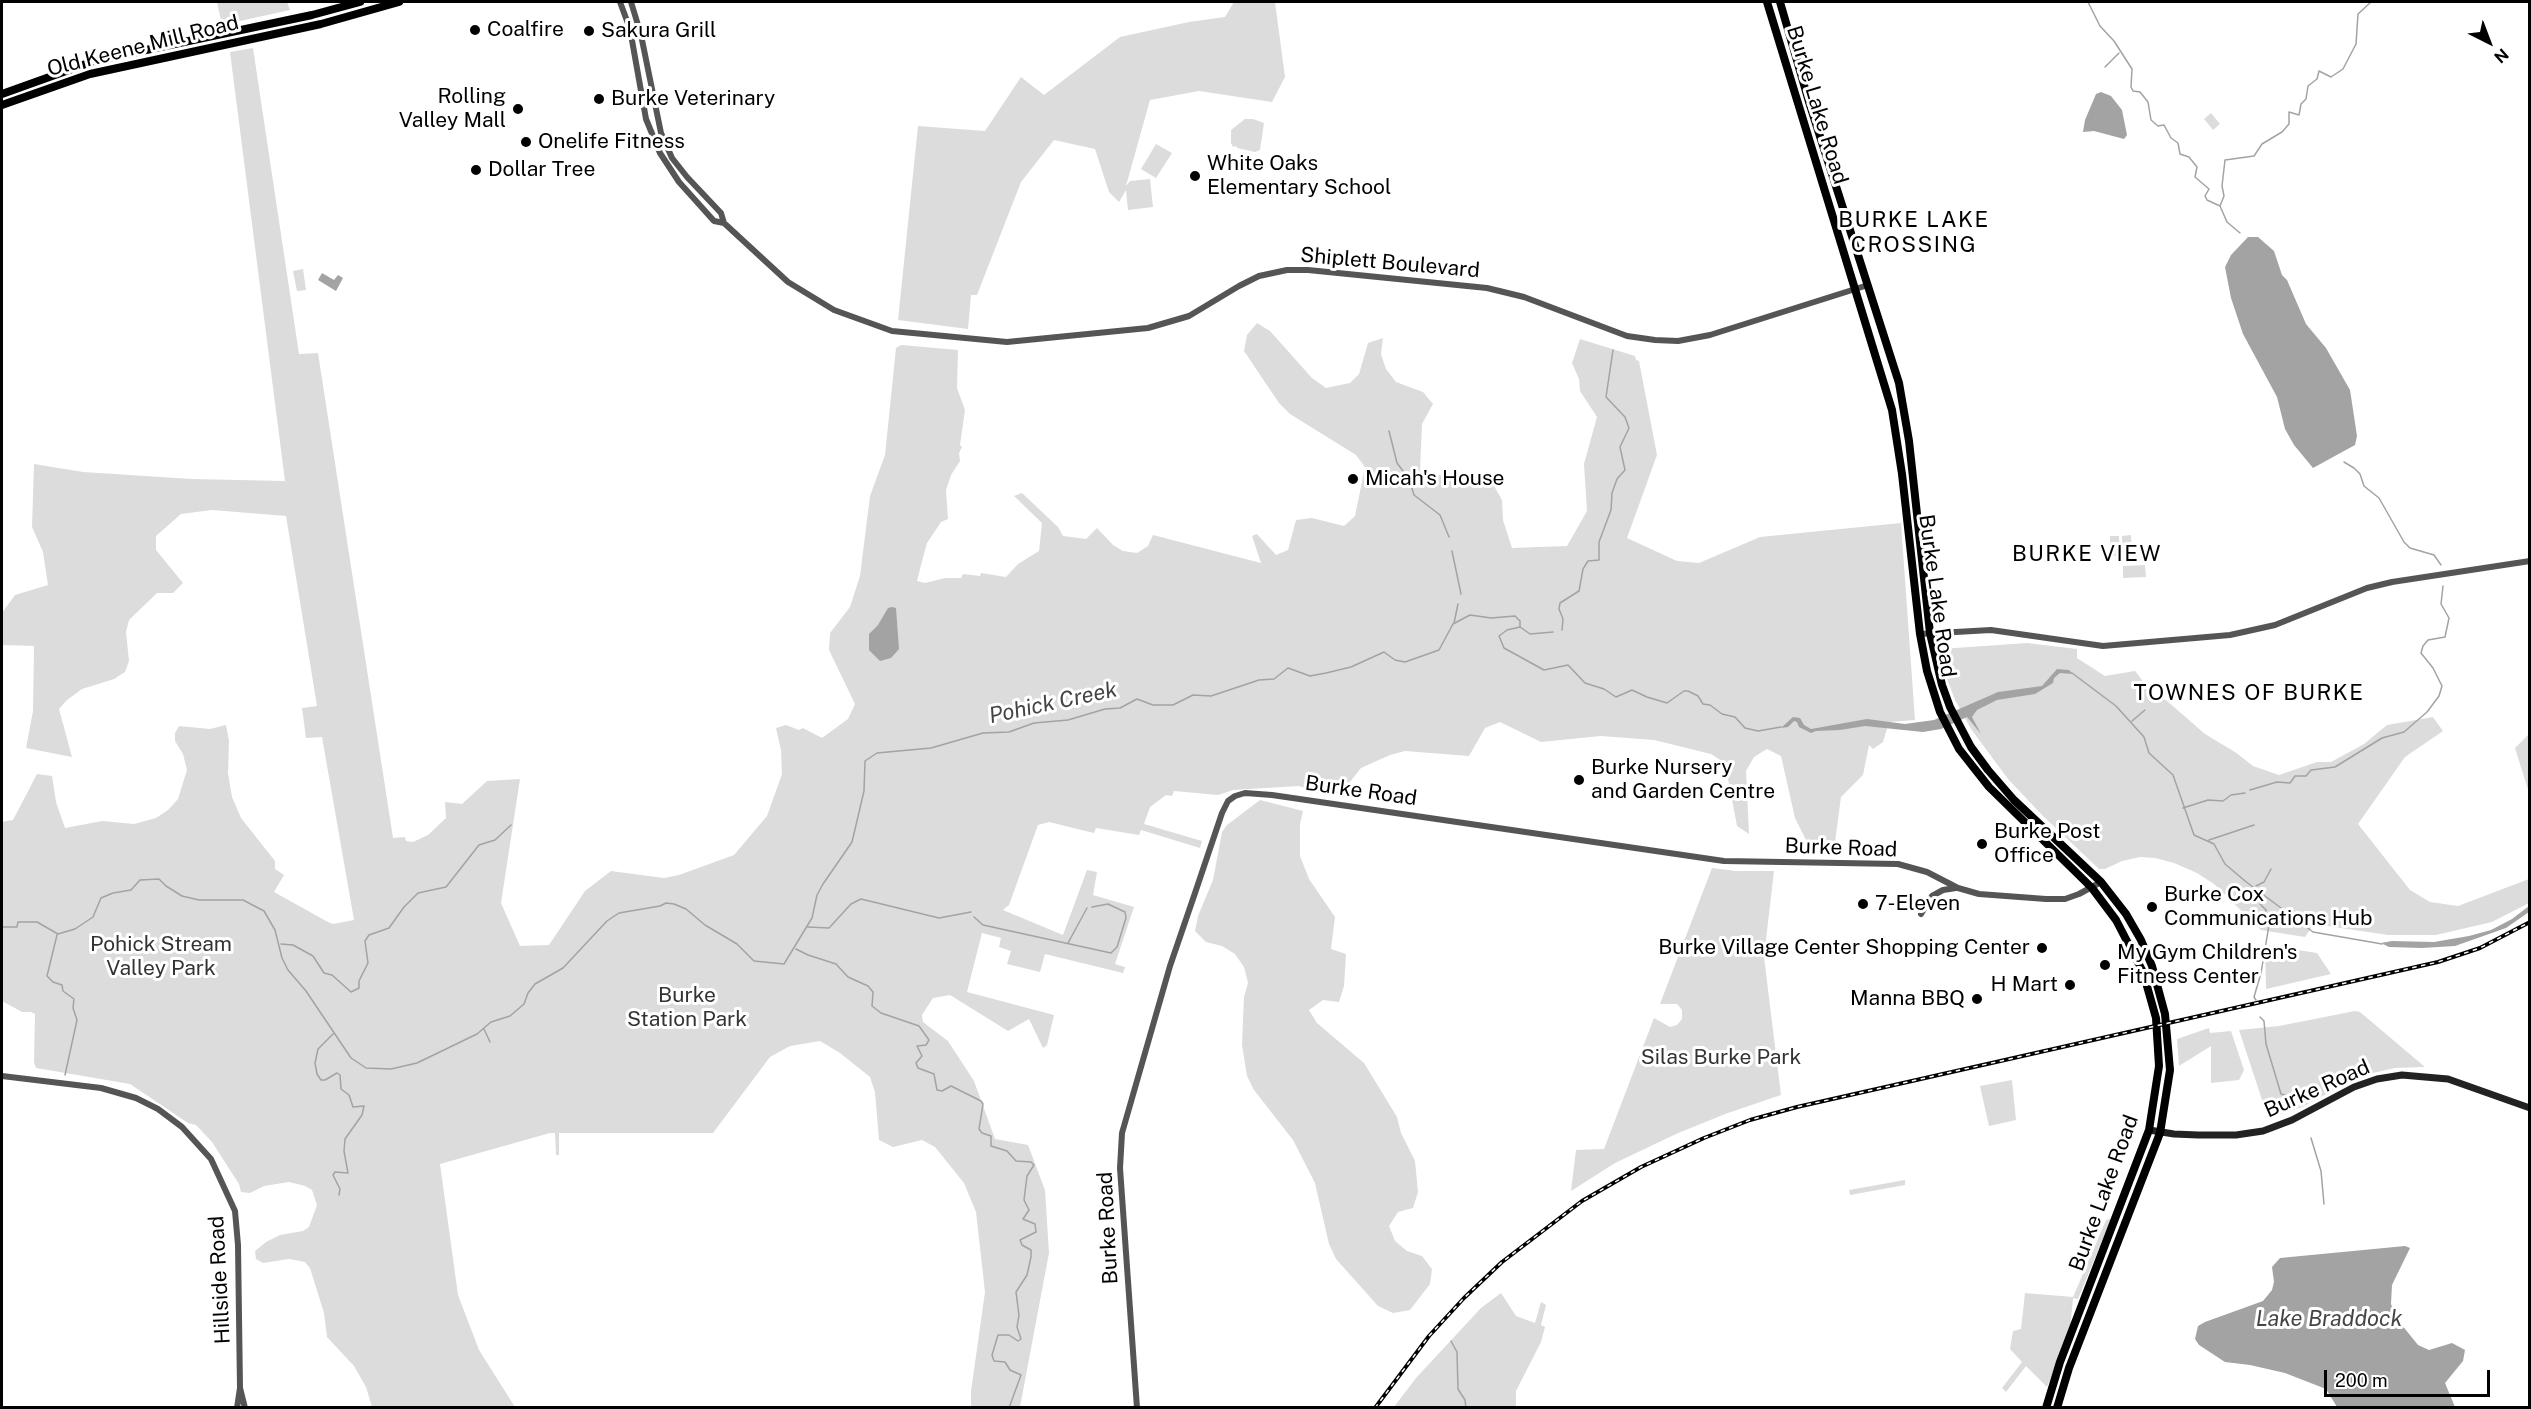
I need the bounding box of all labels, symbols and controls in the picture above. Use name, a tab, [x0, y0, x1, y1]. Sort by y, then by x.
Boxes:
street label: Old Keene Mill Road	[45, 10, 241, 82]
north arrow	[2459, 12, 2519, 72]
place label: Coalfire	[487, 17, 564, 43]
place label: Sakura Grill	[601, 18, 716, 44]
marker: Coalfire	[468, 23, 482, 37]
street label: Burke Lake Road	[1781, 23, 1853, 187]
marker: Sakura Grill	[582, 24, 596, 38]
text: N	[2490, 44, 2512, 67]
place label: Rolling Valley Mall	[399, 84, 506, 134]
place label: Burke Veterinary	[611, 86, 775, 112]
marker: Burke Veterinary	[592, 92, 606, 106]
marker: Rolling Valley Mall	[511, 102, 525, 116]
place label: Onelife Fitness	[538, 129, 685, 155]
marker: Onelife Fitness	[519, 135, 533, 149]
place label: White Oaks Elementary School	[1207, 151, 1391, 201]
place label: Dollar Tree	[488, 157, 595, 183]
marker: Dollar Tree	[469, 163, 483, 177]
marker: White Oaks Elementary School	[1188, 169, 1202, 183]
district label: BURKE LAKE CROSSING	[1838, 207, 1990, 258]
street label: Shiplett Boulevard	[1299, 243, 1481, 283]
place label: Micah's House	[1365, 466, 1504, 492]
marker: Micah's House	[1346, 472, 1360, 486]
street label: Burke Lake Road	[1913, 513, 1961, 679]
district label: BURKE VIEW	[2012, 541, 2162, 567]
water label: Pohick Creek	[987, 677, 1119, 729]
district label: TOWNES OF BURKE	[2134, 680, 2364, 706]
place label: Burke Nursery and Garden Centre	[1591, 755, 1775, 805]
street label: Burke Road	[1303, 771, 1419, 811]
marker: Burke Nursery and Garden Centre	[1572, 773, 1586, 787]
place label: Burke Post Office	[1994, 819, 2100, 869]
street label: Burke Road	[1784, 833, 1898, 863]
marker: Burke Post Office	[1975, 837, 1989, 851]
place label: Burke Cox Communications Hub	[2164, 882, 2373, 932]
place label: 7-Eleven	[1875, 891, 1960, 917]
marker: 7-Eleven	[1856, 897, 1870, 911]
marker: Burke Cox Communications Hub	[2145, 900, 2159, 914]
park label: Pohick Stream Valley Park	[90, 932, 232, 982]
place label: Burke Village Center Shopping Center	[1658, 935, 2030, 961]
place label: My Gym Children's Fitness Center	[2117, 940, 2297, 990]
marker: Burke Village Center Shopping Center	[2035, 941, 2049, 955]
marker: My Gym Children's Fitness Center	[2098, 958, 2112, 972]
place label: H Mart	[1991, 972, 2058, 998]
marker: H Mart	[2063, 978, 2077, 992]
park label: Burke Station Park	[627, 983, 747, 1033]
place label: Manna BBQ	[1850, 986, 1965, 1012]
marker: Manna BBQ	[1970, 992, 1984, 1006]
park label: Silas Burke Park	[1641, 1045, 1801, 1071]
street label: Burke Road	[2260, 1055, 2374, 1123]
street label: Burke Lake Road	[2064, 1111, 2144, 1275]
street label: Burke Road	[1092, 1171, 1124, 1285]
street label: Hillside Road	[204, 1215, 236, 1345]
water label: Lake Braddock	[2256, 1306, 2402, 1332]
scale bar	[2327, 1358, 2494, 1396]
text: 200 m	[2335, 1370, 2388, 1391]

